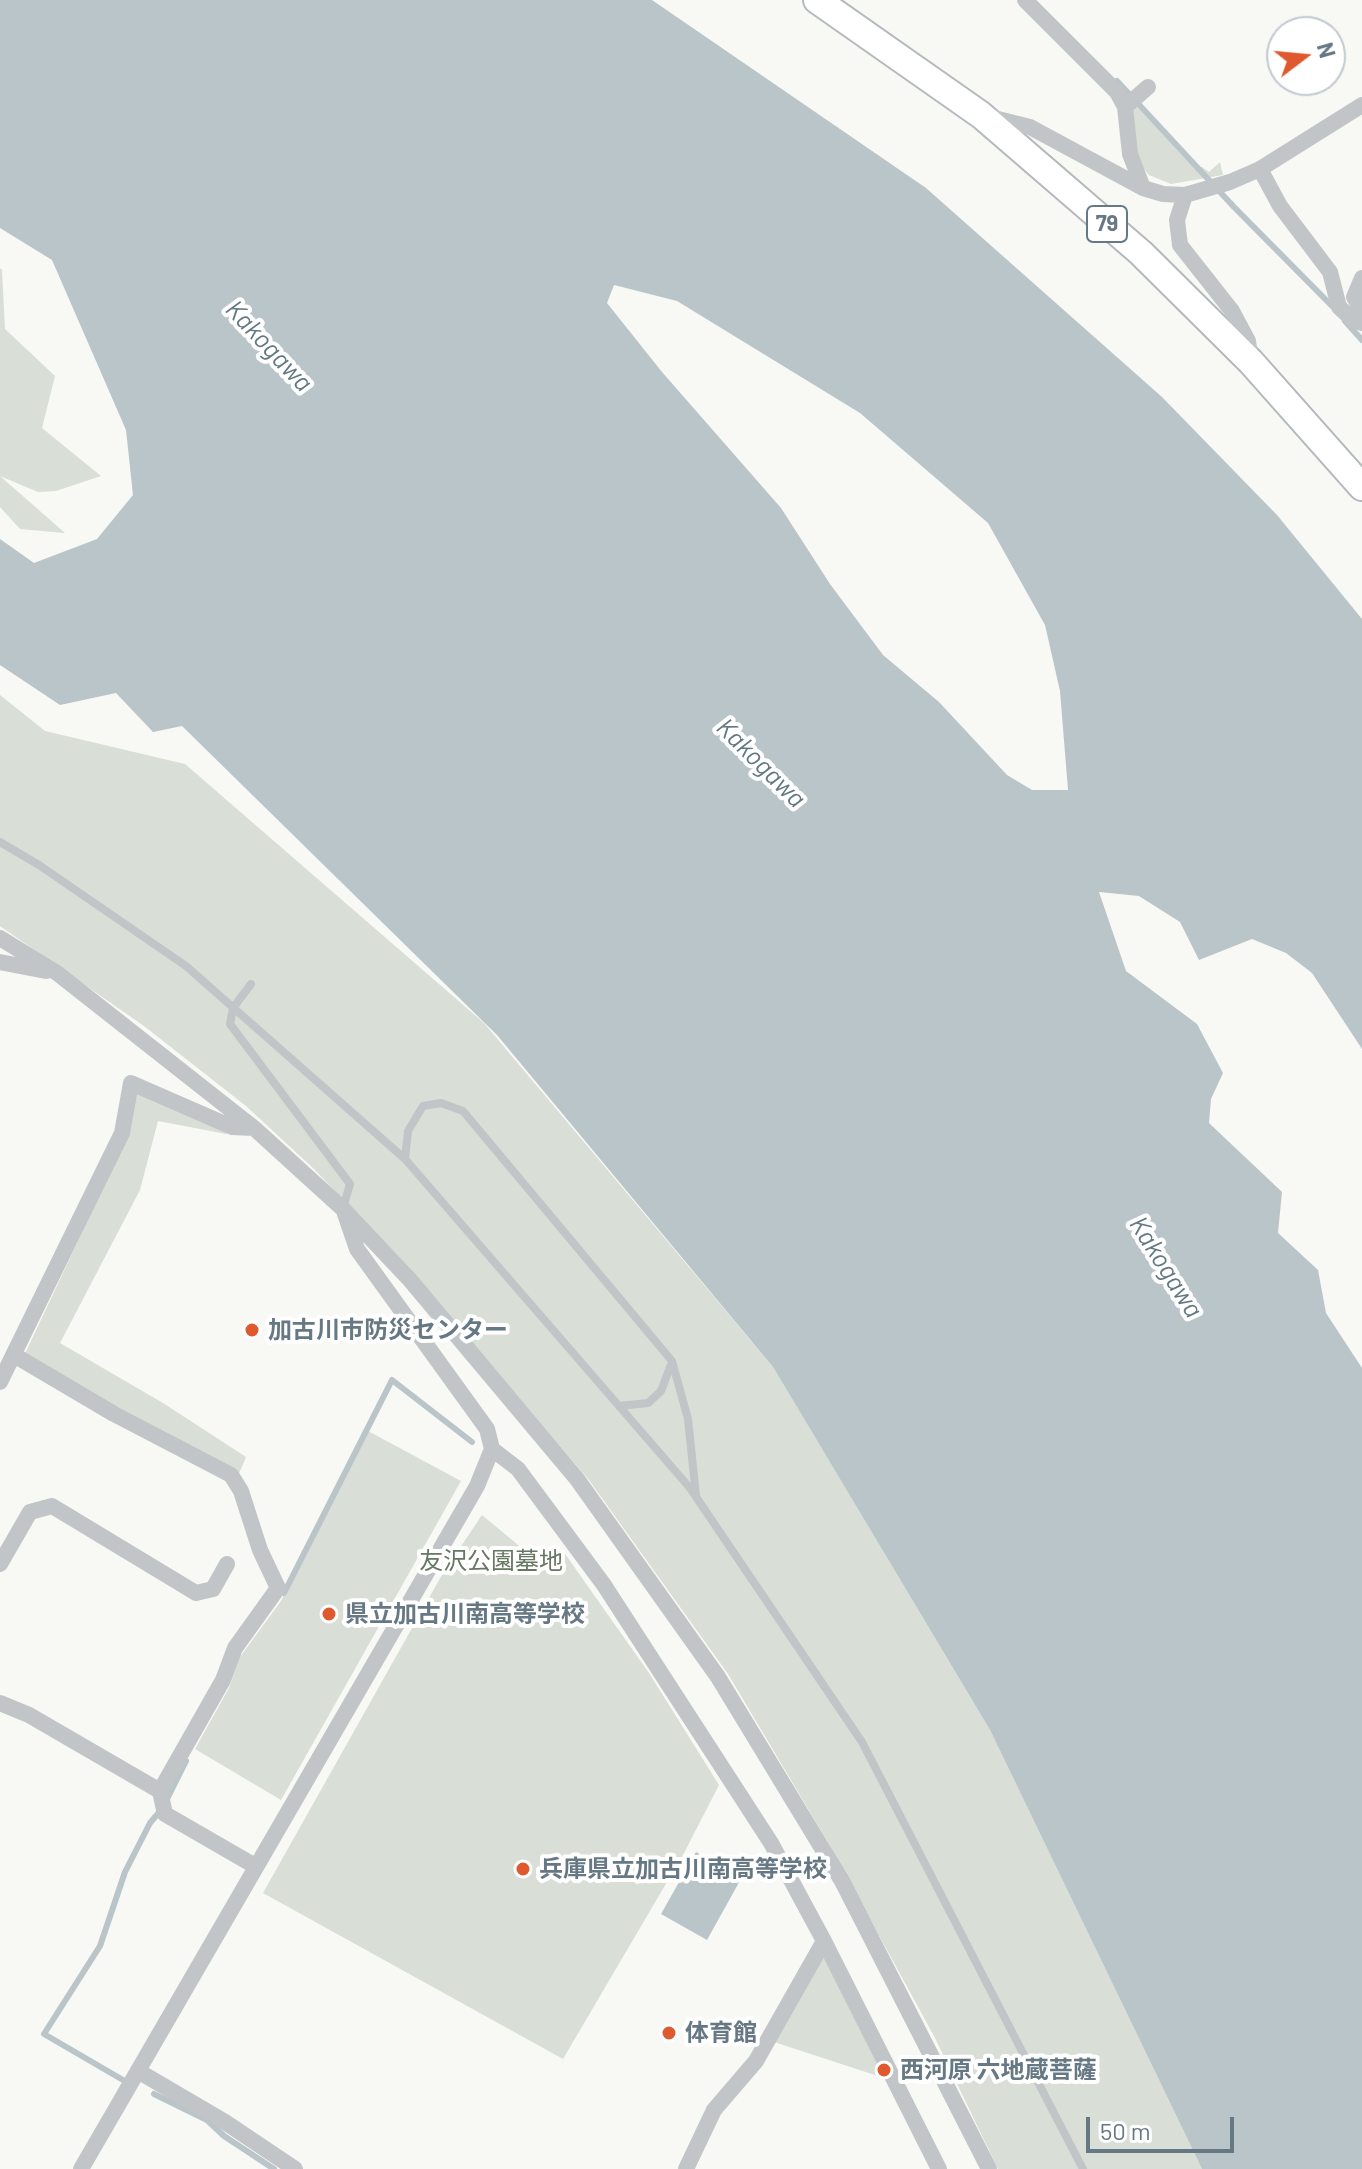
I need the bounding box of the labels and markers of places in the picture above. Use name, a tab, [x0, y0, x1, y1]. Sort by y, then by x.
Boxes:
place label: 加古川市防災センター	[268, 1316, 508, 1344]
marker: 加古川市防災センター	[243, 1321, 261, 1339]
place label: 県立加古川南高等学校	[345, 1600, 585, 1628]
marker: 県立加古川南高等学校	[320, 1605, 338, 1623]
place label: 兵庫県立加古川南高等学校	[539, 1855, 827, 1883]
marker: 兵庫県立加古川南高等学校	[514, 1860, 532, 1878]
place label: 体育館	[685, 2019, 757, 2047]
marker: 体育館	[660, 2024, 678, 2042]
place label: 西河原 六地蔵菩薩	[900, 2056, 1097, 2084]
marker: 西河原 六地蔵菩薩	[875, 2061, 893, 2079]

